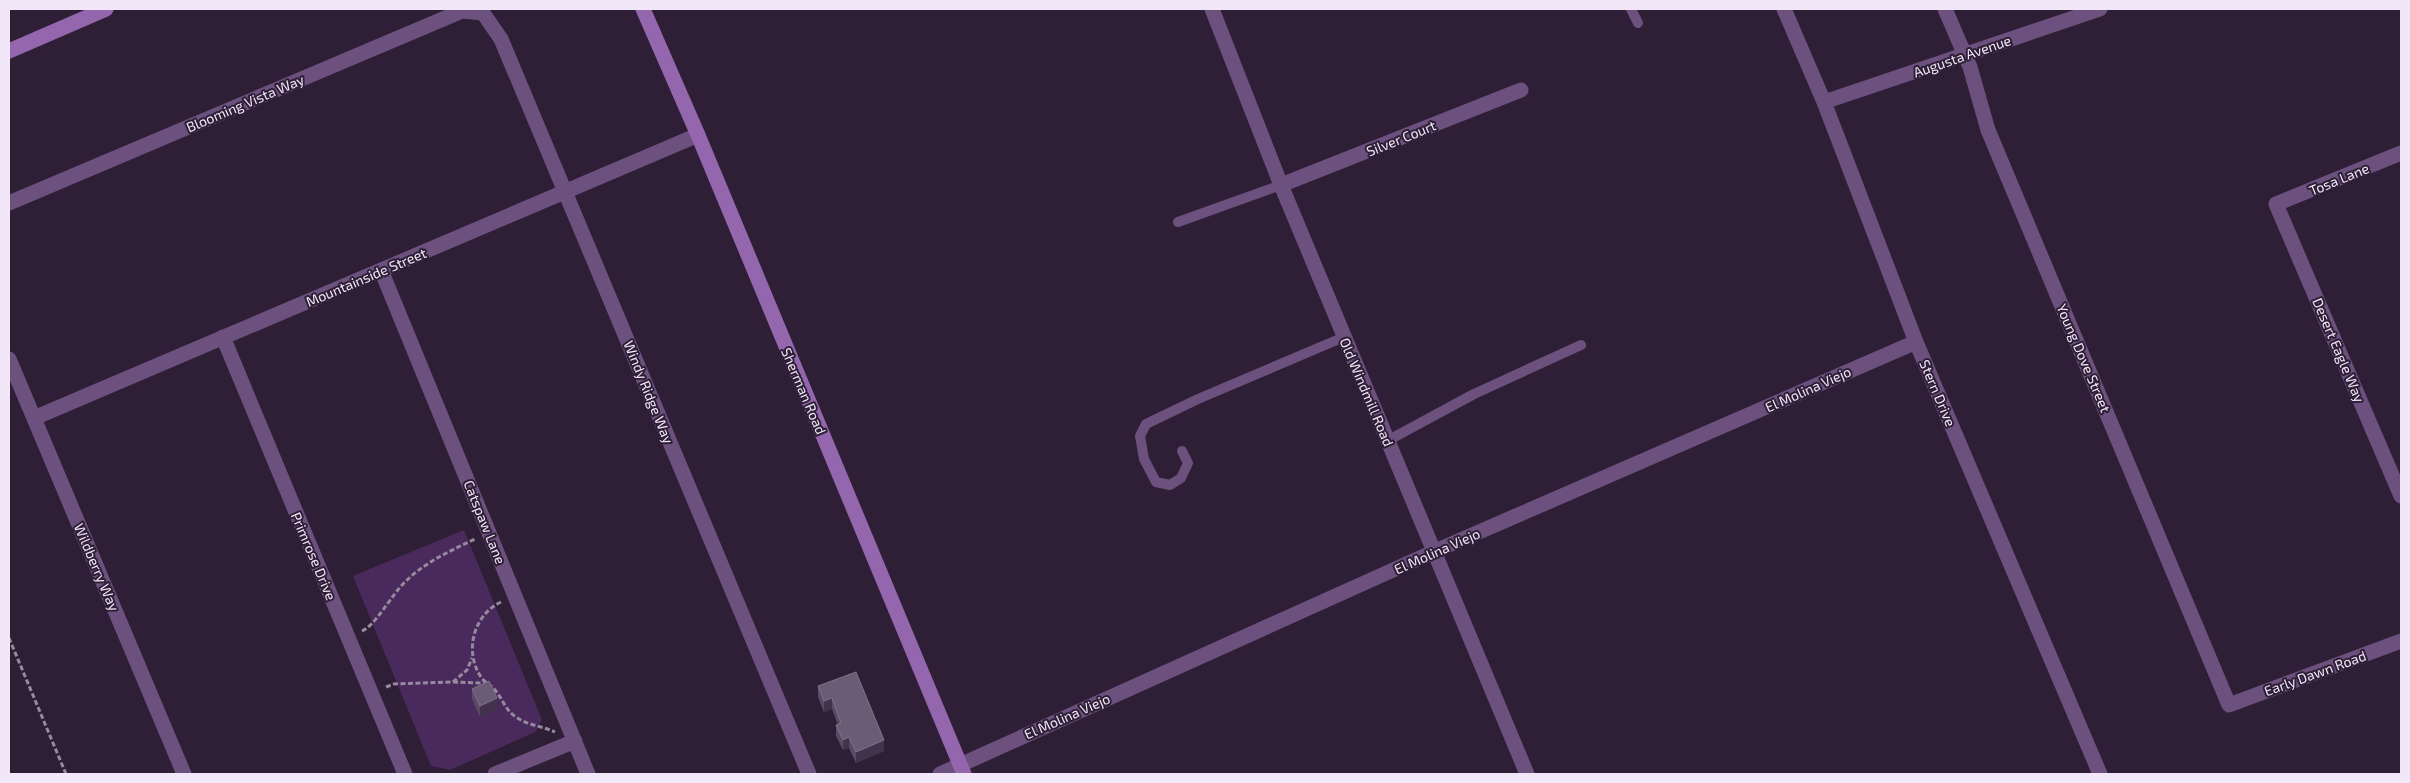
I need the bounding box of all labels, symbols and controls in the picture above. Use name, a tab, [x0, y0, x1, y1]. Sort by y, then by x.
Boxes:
street label: Augusta Avenue	[1911, 31, 2013, 81]
street label: Blooming Vista Way	[183, 70, 307, 136]
street label: Silver Court	[1364, 116, 1438, 160]
street label: Tosa Lane	[2307, 159, 2371, 199]
street label: Mountainside Street	[303, 244, 429, 310]
street label: Desert Eagle Way	[2309, 295, 2369, 405]
street label: Young Dove Street	[2053, 301, 2115, 415]
street label: Old Windmill Road	[1336, 335, 1398, 449]
street label: Windy Ridge Way	[621, 338, 678, 447]
street label: Sherman Road	[778, 345, 830, 437]
street label: Stern Drive	[1916, 357, 1960, 429]
street label: El Molina Viejo	[1762, 362, 1854, 416]
street label: Catspaw Lane	[460, 478, 510, 566]
street label: Primrose Drive	[288, 509, 340, 603]
street label: Wildberry Way	[71, 520, 123, 614]
street label: El Molina Viejo	[1391, 524, 1483, 578]
street label: Early Dawn Road	[2262, 647, 2368, 699]
street label: El Molina Viejo	[1021, 689, 1113, 743]

